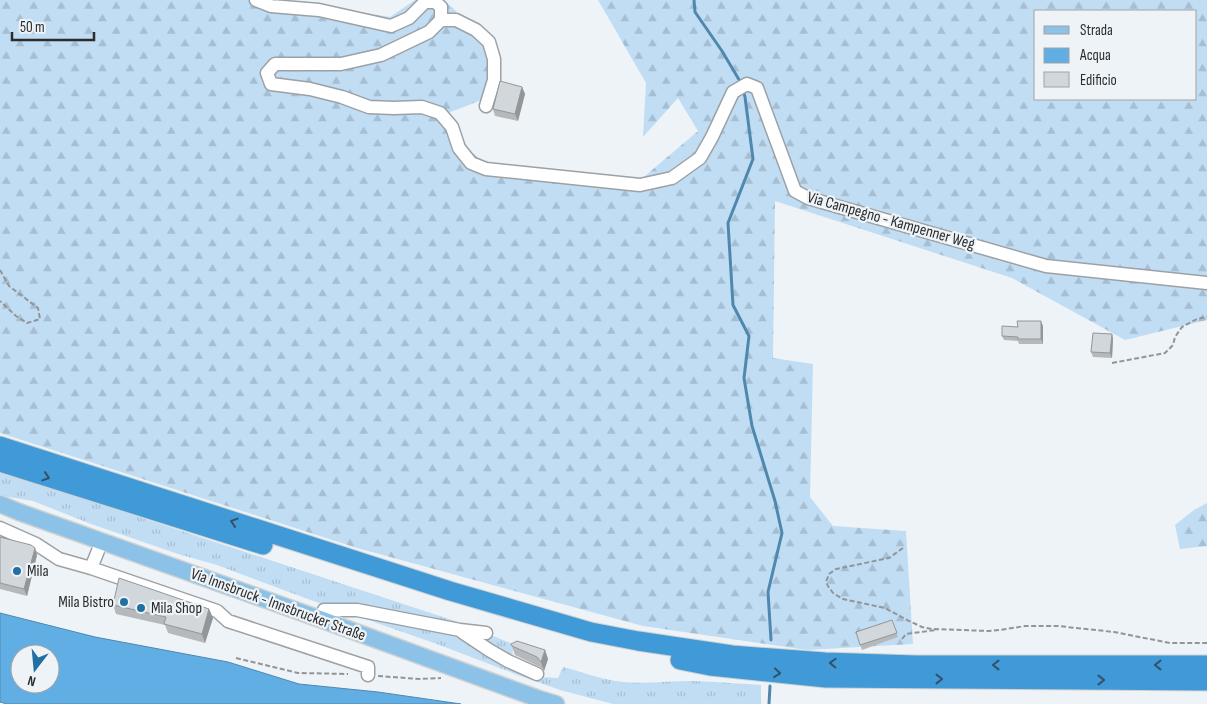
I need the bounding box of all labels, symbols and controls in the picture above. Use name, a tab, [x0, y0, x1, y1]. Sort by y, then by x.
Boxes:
scale bar	[12, 10, 95, 42]
legend	[1034, 10, 1197, 100]
text: 50 m	[20, 18, 45, 37]
text: Strada	[1080, 21, 1113, 40]
text: Acqua	[1079, 46, 1111, 65]
text: Edificio	[1080, 71, 1117, 90]
street label: Via Campegno - Kampenner Weg	[805, 188, 977, 254]
one-way arrow	[42, 471, 50, 481]
one-way arrow	[231, 518, 239, 528]
place label: Mila	[27, 562, 49, 581]
street label: Via Innsbruck - Innsbrucker Straße	[188, 564, 368, 646]
marker: Mila	[11, 565, 23, 577]
place label: Mila Bistro	[58, 593, 114, 612]
marker: Mila Bistro	[118, 596, 130, 608]
place label: Mila Shop	[151, 599, 202, 618]
marker: Mila Shop	[135, 602, 147, 614]
north arrow	[10, 644, 60, 694]
one-way arrow	[829, 657, 837, 668]
one-way arrow	[992, 660, 1000, 670]
one-way arrow	[1154, 660, 1162, 670]
one-way arrow	[773, 667, 781, 678]
text: N	[26, 672, 37, 690]
one-way arrow	[935, 674, 943, 684]
one-way arrow	[1098, 675, 1105, 685]

